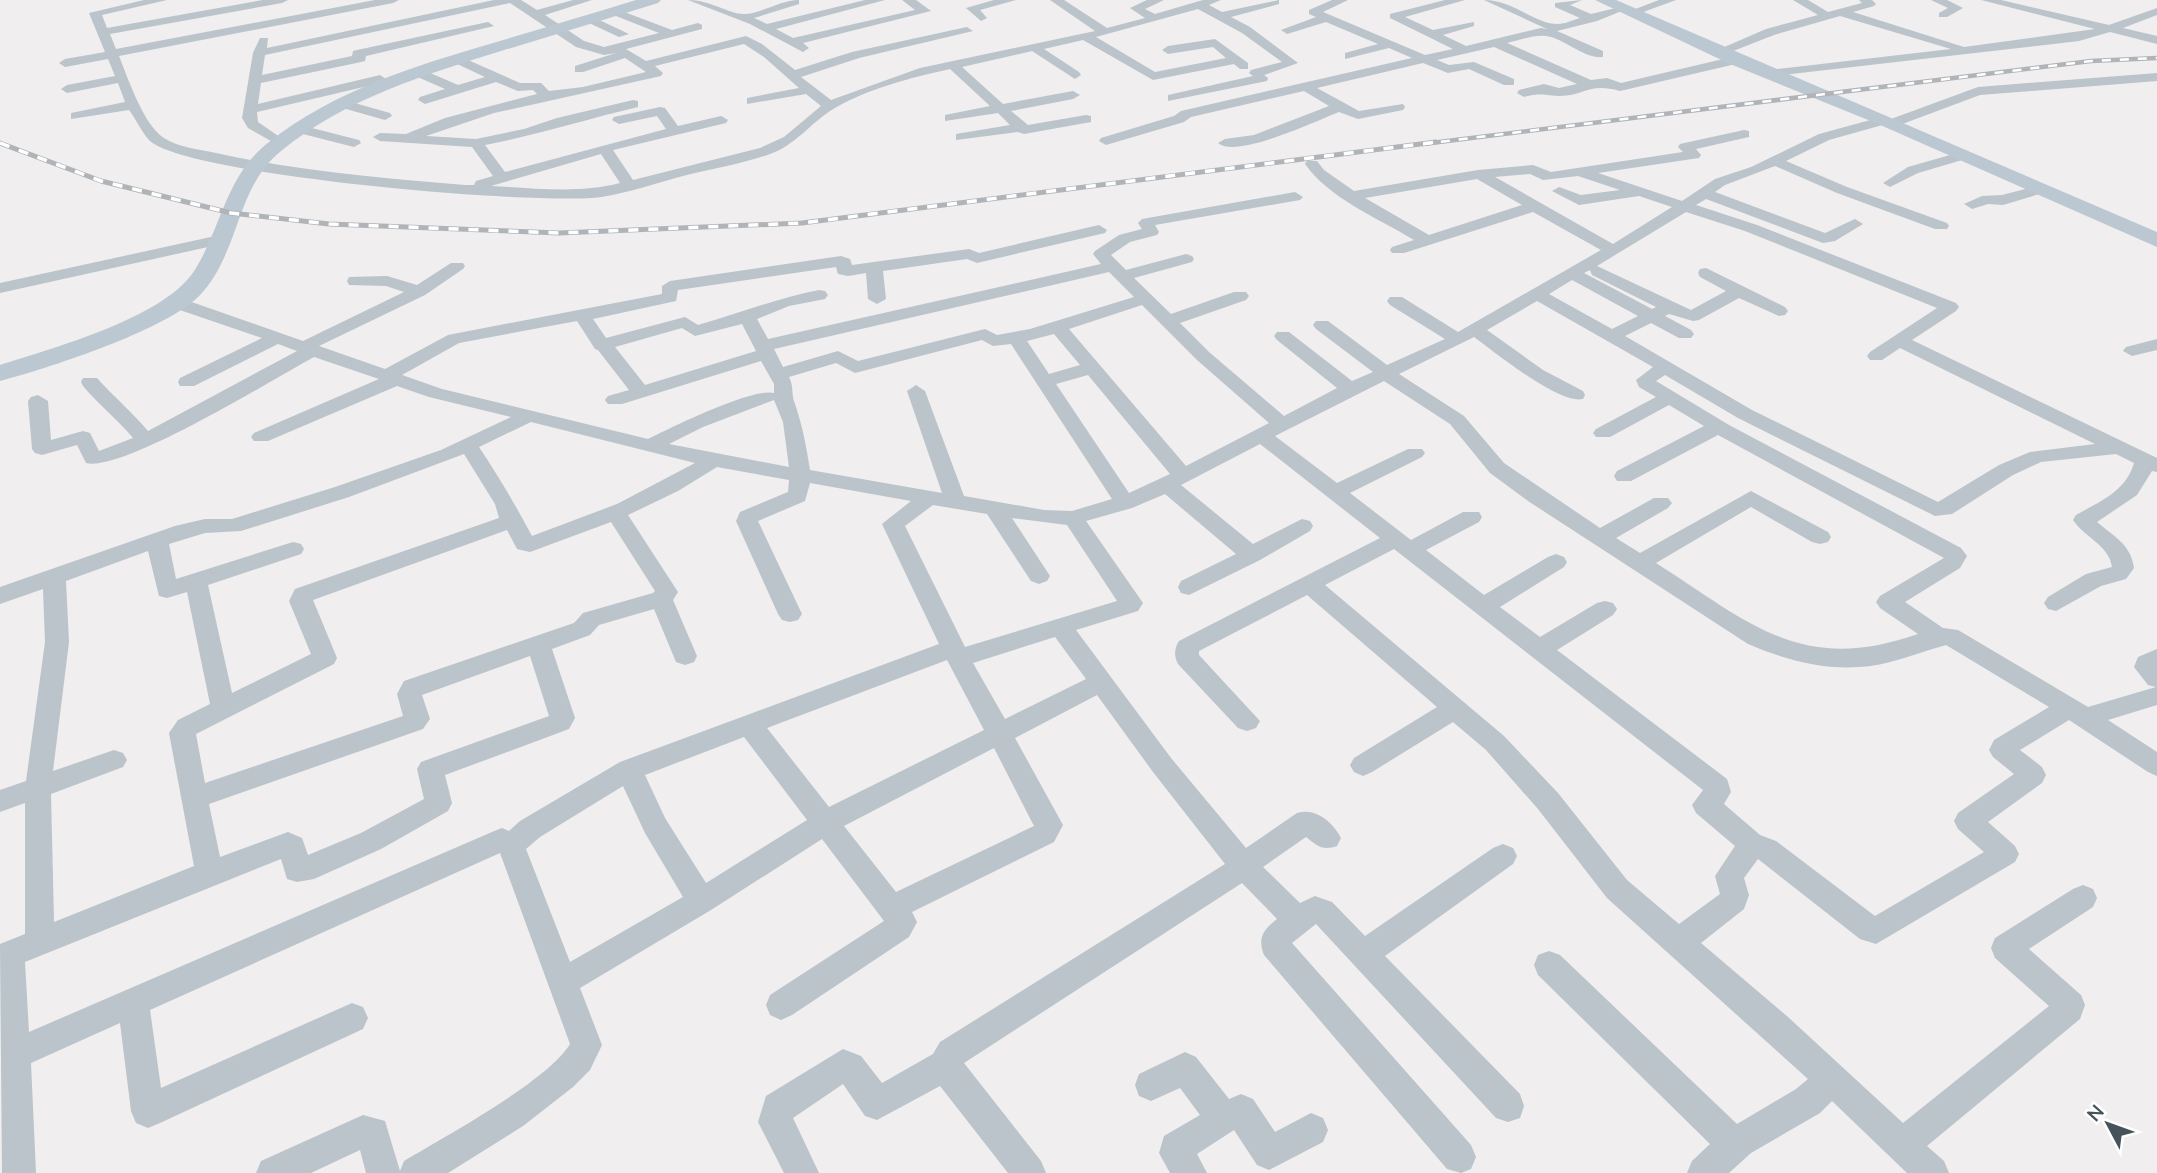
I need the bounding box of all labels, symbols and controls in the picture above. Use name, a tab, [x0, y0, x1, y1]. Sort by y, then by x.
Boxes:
north arrow	[2073, 1089, 2143, 1159]
text: N	[2081, 1100, 2110, 1127]

